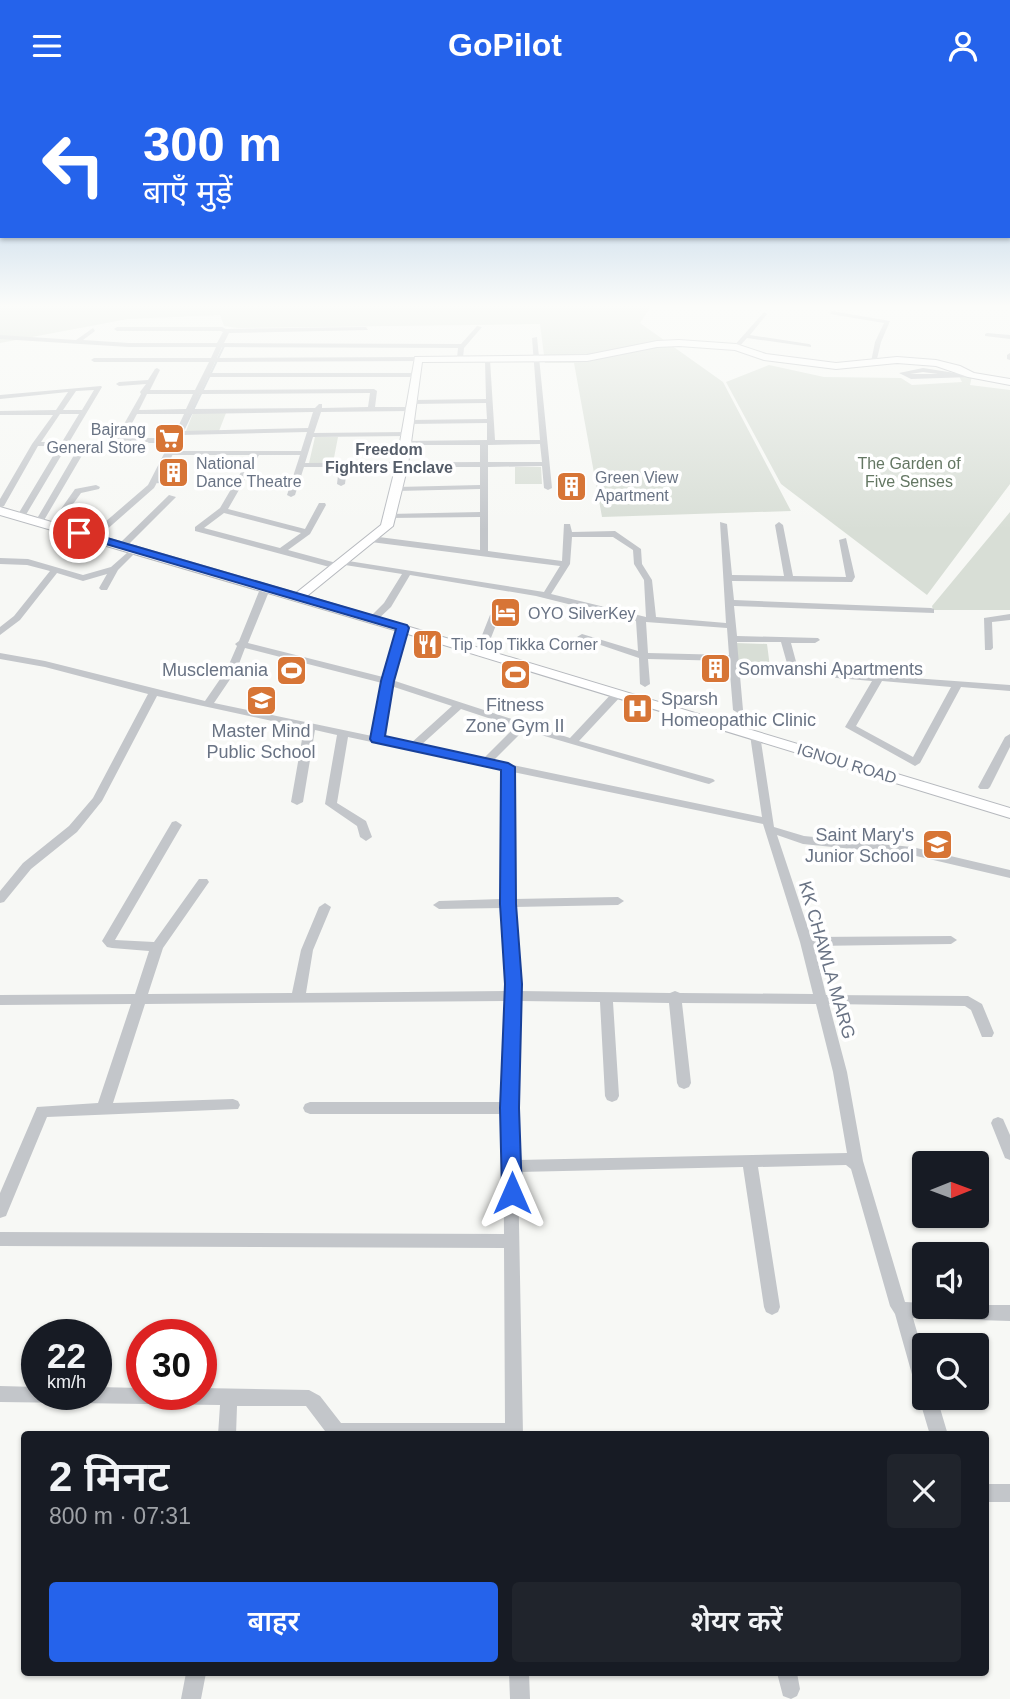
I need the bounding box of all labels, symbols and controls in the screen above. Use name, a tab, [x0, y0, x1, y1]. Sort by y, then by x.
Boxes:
icon: menu	[28, 27, 66, 65]
text: GoPilot	[448, 27, 562, 63]
icon: person	[944, 27, 982, 65]
text: 300 m	[143, 117, 282, 171]
icon: left	[28, 119, 119, 210]
text: बाएँ मुड़ें	[143, 174, 232, 210]
place label: Bajrang General Store	[46, 421, 146, 456]
supermarket icon: Bajrang General Store	[152, 421, 186, 455]
district label: Freedom Fighters Enclave	[325, 441, 453, 476]
building icon: National Dance Theatre	[156, 455, 190, 489]
place label: National Dance Theatre	[196, 455, 302, 490]
park label: The Garden of Five Senses	[857, 455, 961, 490]
building icon: Green View Apartment	[555, 469, 589, 503]
place label: Green View Apartment	[595, 469, 679, 504]
pin	[49, 503, 109, 563]
icon: arrive	[60, 514, 98, 552]
hotel icon: OYO SilverKey	[488, 596, 522, 630]
place label: OYO SilverKey	[528, 605, 636, 622]
restaurant icon: Tip Top Tikka Corner	[411, 627, 445, 661]
place label: Tip Top Tikka Corner	[451, 636, 598, 653]
building icon: Somvanshi Apartments	[698, 652, 732, 686]
sports icon: Musclemania	[274, 653, 308, 687]
sports icon: Fitness Zone Gym II	[498, 657, 532, 691]
place label: Somvanshi Apartments	[738, 659, 923, 679]
place label: Musclemania	[162, 660, 269, 680]
school or university icon: Master Mind Public School	[244, 683, 278, 717]
place label: Sparsh Homeopathic Clinic	[661, 689, 816, 730]
hospital icon: Sparsh Homeopathic Clinic	[621, 692, 655, 726]
place label: Fitness Zone Gym II	[465, 695, 565, 736]
place label: Master Mind Public School	[206, 721, 316, 762]
street label: IGNOU ROAD	[795, 740, 899, 787]
place label: Saint Mary's Junior School	[805, 825, 914, 866]
school or university icon: Saint Mary's Junior School	[920, 828, 954, 862]
street label: KK CHAWLA MARG	[795, 879, 859, 1041]
north arrow	[912, 1151, 989, 1229]
map controls	[912, 1151, 989, 1410]
position arrow	[475, 1156, 549, 1230]
button: sound	[912, 1242, 989, 1319]
speed limit sign: 30	[126, 1319, 217, 1410]
button: search	[912, 1333, 989, 1410]
text: 22	[47, 1336, 86, 1375]
text: km/h	[47, 1372, 86, 1392]
text: 2 मिनट	[49, 1453, 169, 1500]
button: close	[887, 1454, 961, 1528]
text: 800 m · 07:31	[49, 1503, 191, 1529]
button: बाहर	[49, 1582, 498, 1662]
button: शेयर करें	[512, 1582, 961, 1662]

